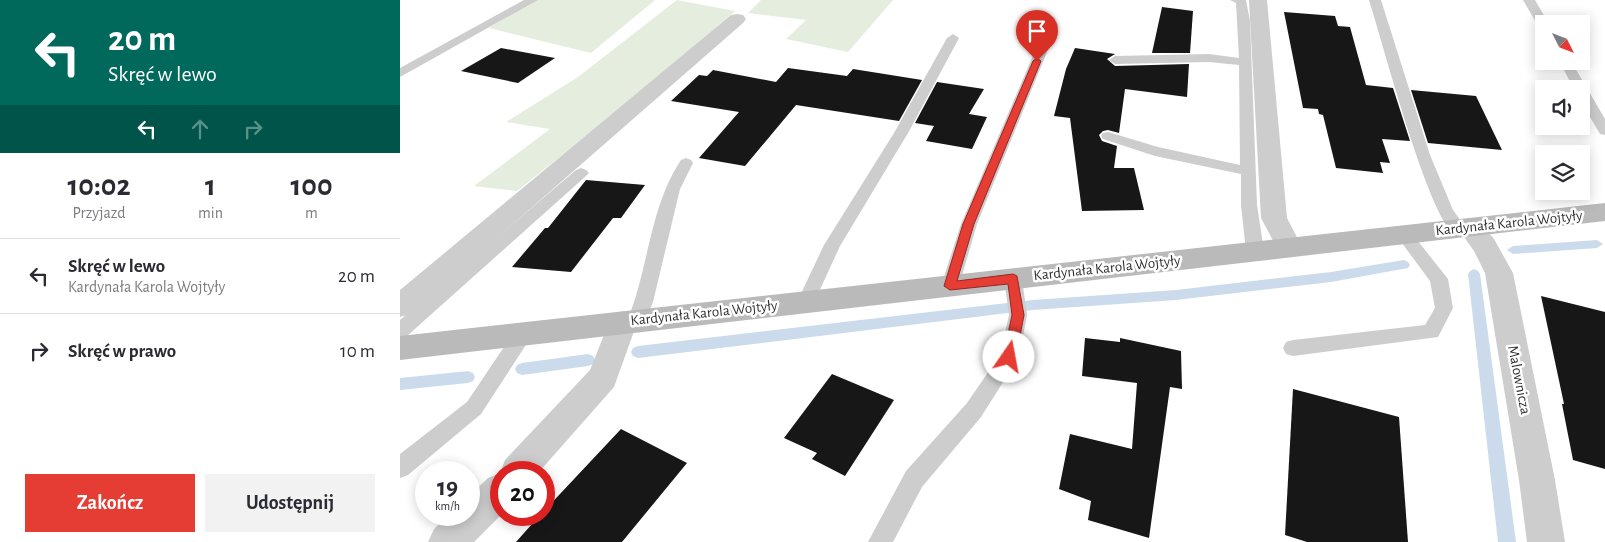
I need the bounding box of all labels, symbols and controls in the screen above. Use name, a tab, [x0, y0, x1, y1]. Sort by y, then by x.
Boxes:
pin	[1016, 10, 1058, 61]
north arrow	[1535, 15, 1590, 70]
map controls	[1535, 15, 1590, 200]
icon: arrive	[1023, 17, 1051, 45]
icon: left	[25, 20, 90, 85]
text: 20 m	[108, 22, 176, 57]
text: Skręć w lewo	[108, 63, 217, 85]
button: sound	[1535, 80, 1590, 135]
icon: left	[133, 115, 161, 143]
icon: ahead	[186, 115, 214, 143]
icon: right	[239, 115, 267, 143]
button: layers	[1535, 145, 1590, 200]
text: 10:02	[67, 171, 131, 201]
text: 1	[205, 171, 216, 201]
text: 100	[290, 171, 333, 201]
text: Przyjazd	[73, 205, 126, 221]
text: min	[198, 205, 223, 221]
text: m	[305, 205, 318, 221]
street label: Kardynała Karola Wojtyły	[1435, 208, 1584, 238]
street label: Kardynała Karola Wojtyły	[1033, 253, 1182, 283]
text: Skręć w lewo	[68, 257, 165, 276]
icon: left	[25, 262, 53, 290]
text: 20 m	[338, 267, 375, 286]
text: Kardynała Karola Wojtyły	[68, 279, 225, 295]
street label: Kardynała Karola Wojtyły	[630, 298, 779, 328]
position arrow	[982, 330, 1034, 382]
icon: right	[25, 337, 53, 365]
text: Skręć w prawo	[68, 342, 176, 361]
text: 10 m	[340, 342, 375, 361]
street label: Malownicza	[1505, 344, 1533, 416]
speed limit sign: 20	[490, 461, 555, 526]
button: Zakończ	[25, 474, 195, 532]
button: Udostępnij	[205, 474, 375, 532]
text: 19	[437, 475, 458, 500]
text: km/h	[435, 500, 460, 512]

